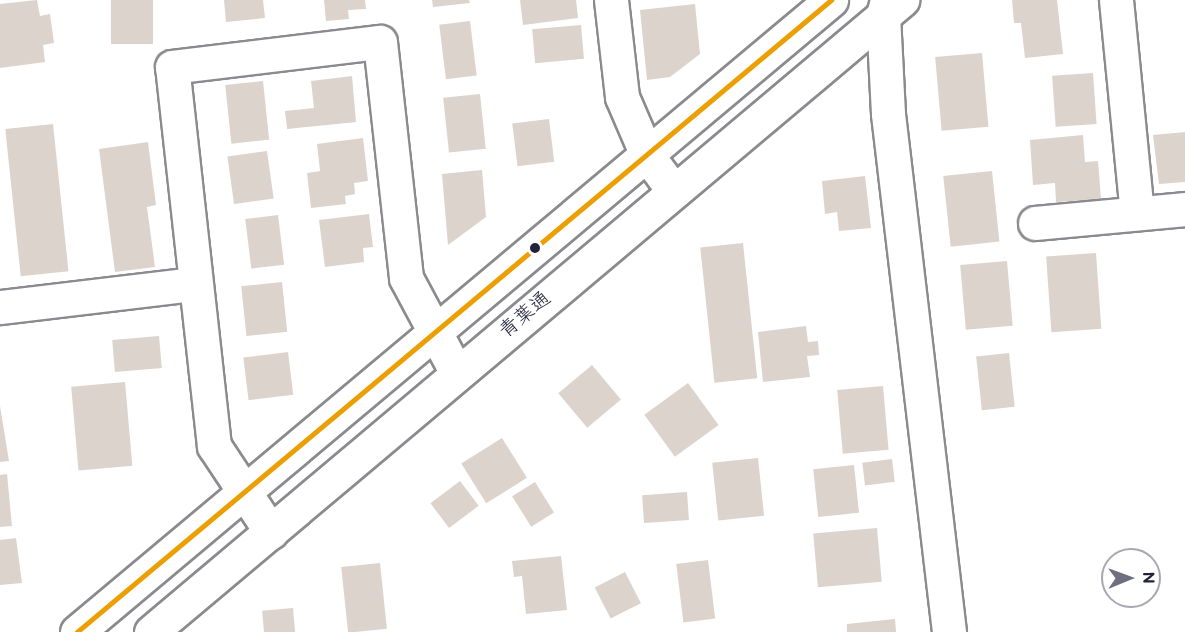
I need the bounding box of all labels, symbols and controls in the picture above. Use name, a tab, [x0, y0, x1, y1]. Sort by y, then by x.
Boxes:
unlabelled marker	[529, 242, 541, 254]
street label: 青葉通	[494, 287, 556, 343]
north arrow	[1101, 548, 1161, 608]
text: N	[1138, 572, 1157, 584]

